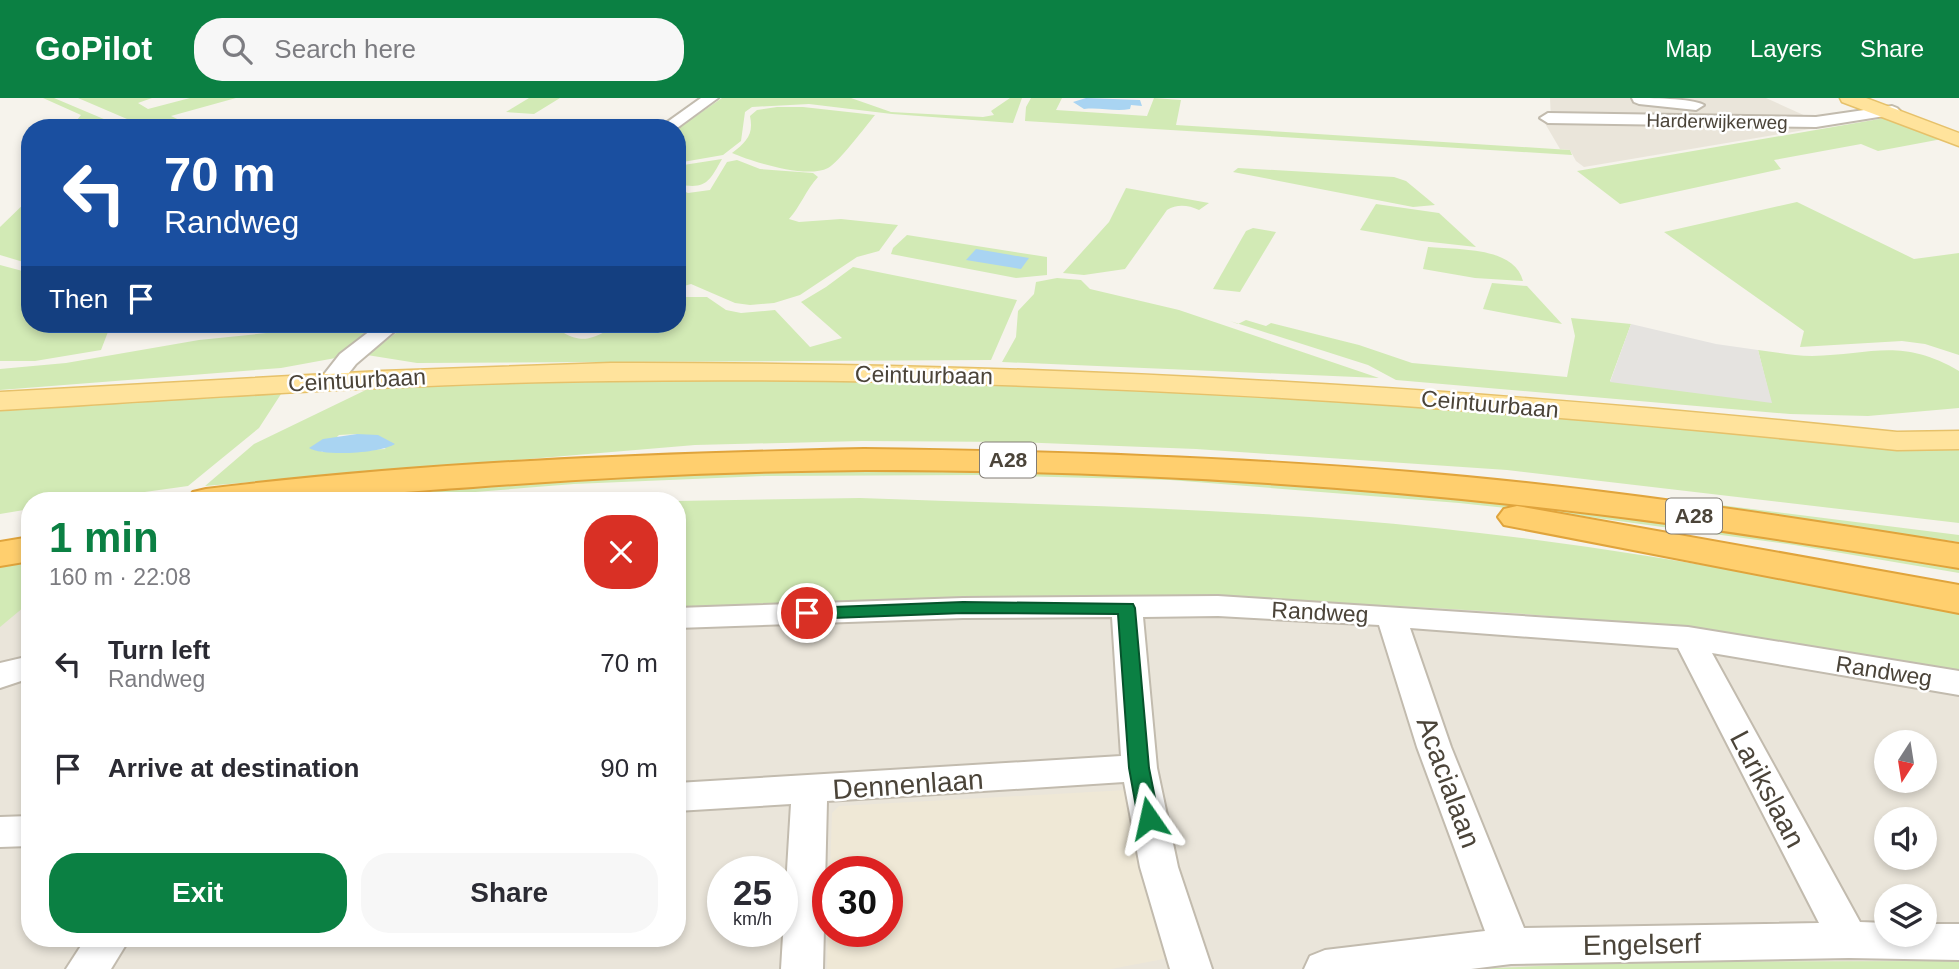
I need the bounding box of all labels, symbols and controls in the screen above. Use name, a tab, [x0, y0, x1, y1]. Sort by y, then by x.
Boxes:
search box	[194, 18, 684, 81]
text: GoPilot	[35, 30, 152, 67]
icon: search	[218, 30, 256, 68]
text: Search here	[274, 34, 416, 64]
text: Map	[1665, 35, 1712, 62]
text: Layers	[1750, 35, 1822, 62]
text: Share	[1860, 35, 1924, 62]
street label: Harderwijkerweg	[1646, 110, 1788, 133]
icon: left	[49, 147, 140, 238]
text: 70 m	[164, 147, 276, 201]
text: Randweg	[164, 204, 299, 240]
icon: arrive	[122, 280, 160, 318]
text: Then	[49, 284, 108, 314]
street label: Ceintuurbaan	[855, 361, 993, 389]
street label: Ceintuurbaan	[287, 363, 427, 397]
street label: Ceintuurbaan	[1420, 385, 1560, 423]
road number: A28	[980, 442, 1036, 478]
road number: A28	[1666, 498, 1722, 534]
text: 1 min	[49, 514, 159, 561]
button: close	[584, 515, 658, 589]
text: 160 m · 22:08	[49, 564, 191, 590]
pin	[777, 583, 837, 643]
icon: arrive	[788, 594, 826, 632]
street label: Randweg	[1271, 596, 1369, 628]
text: Turn left	[108, 635, 210, 665]
icon: left	[49, 645, 87, 683]
text: 70 m	[600, 648, 658, 678]
street label: Randweg	[1834, 651, 1934, 691]
text: Randweg	[108, 666, 205, 692]
street label: Acacialaan	[1411, 713, 1487, 852]
street label: Larikslaan	[1724, 726, 1811, 853]
north arrow	[1874, 730, 1937, 793]
map controls	[1874, 730, 1937, 947]
icon: arrive	[49, 750, 87, 788]
text: Arrive at destination	[108, 753, 359, 783]
text: 90 m	[600, 753, 658, 783]
street label: Dennenlaan	[832, 764, 984, 805]
position arrow	[1112, 781, 1186, 855]
button: sound	[1874, 807, 1937, 870]
button: Exit	[49, 853, 347, 933]
button: Share	[361, 853, 658, 933]
speed limit sign: 30	[812, 856, 903, 947]
text: 25	[733, 873, 772, 912]
button: layers	[1874, 884, 1937, 947]
text: km/h	[733, 909, 772, 929]
street label: Engelserf	[1583, 928, 1702, 961]

